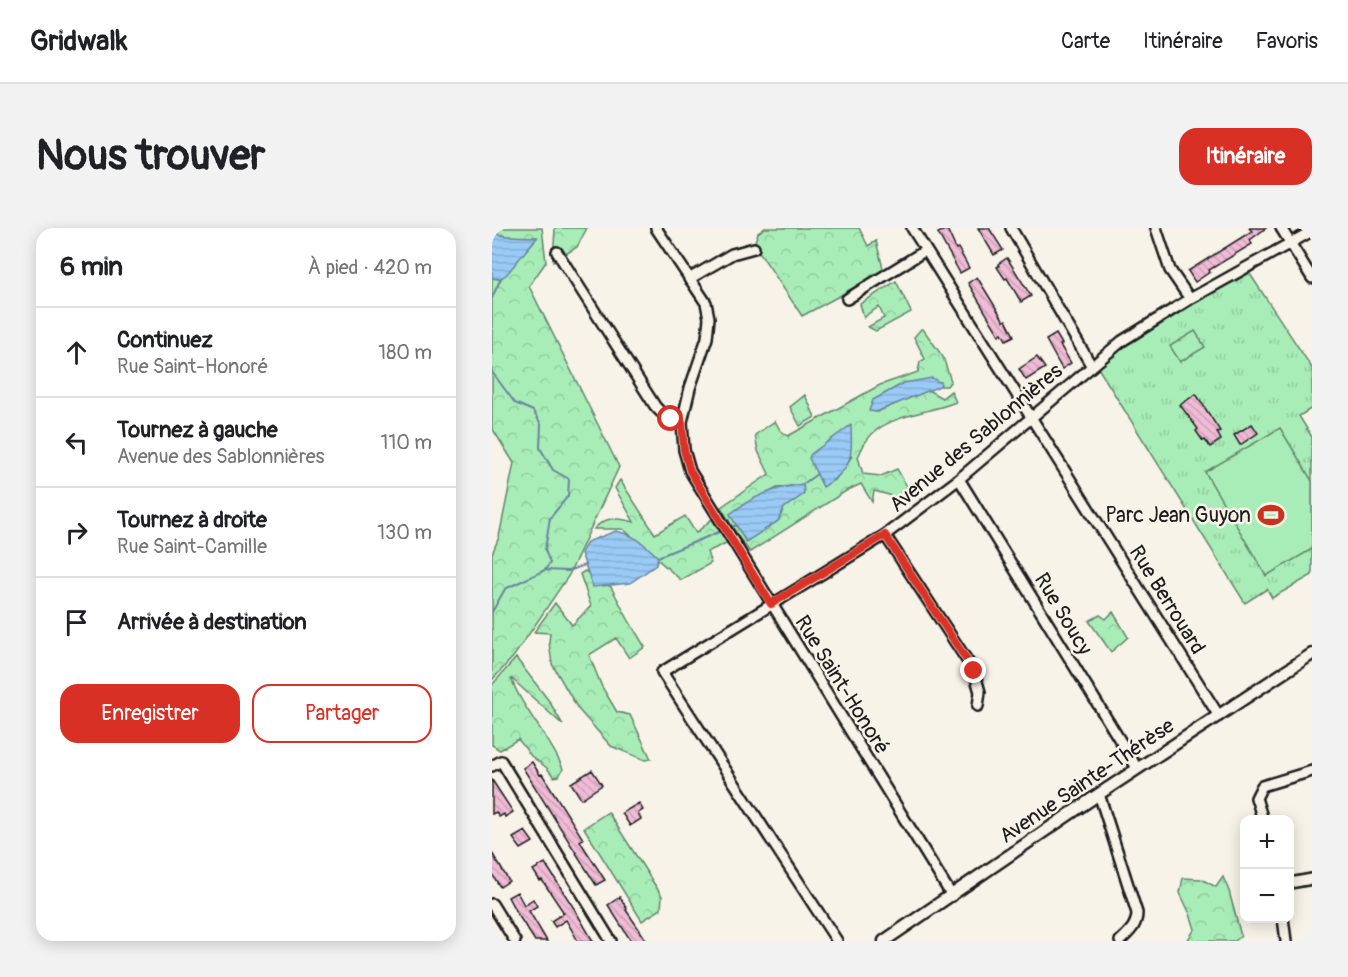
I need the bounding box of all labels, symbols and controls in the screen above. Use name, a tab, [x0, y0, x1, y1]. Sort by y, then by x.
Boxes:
text: Gridwalk	[30, 24, 128, 59]
text: Carte	[1061, 28, 1110, 55]
text: Itinéraire	[1143, 28, 1223, 55]
text: Favoris	[1256, 28, 1318, 55]
button: Itinéraire	[1179, 128, 1312, 185]
text: Nous trouver	[36, 130, 265, 182]
text: 6 min	[60, 251, 123, 283]
text: À pied · 420 m	[308, 255, 432, 280]
text: Continuez	[117, 326, 213, 354]
icon: ahead	[60, 336, 93, 369]
text: 180 m	[378, 340, 432, 365]
text: Rue Saint-Honoré	[117, 354, 268, 379]
street label: Avenue des Sablonnières	[884, 357, 1069, 518]
route start	[657, 405, 683, 431]
text: Tournez à gauche	[117, 416, 278, 444]
icon: left	[60, 426, 93, 459]
text: 110 m	[381, 430, 432, 455]
text: Avenue des Sablonnières	[117, 444, 324, 469]
sports icon: Parc Jean Guyon	[1256, 500, 1286, 530]
place label: Parc Jean Guyon	[1105, 502, 1251, 529]
text: Tournez à droite	[117, 506, 267, 534]
icon: right	[60, 516, 93, 549]
text: 130 m	[377, 520, 432, 545]
text: Rue Saint-Camille	[117, 534, 267, 559]
street label: Rue Berrouard	[1123, 541, 1211, 659]
street label: Rue Soucy	[1028, 568, 1098, 660]
icon: arrive	[60, 606, 93, 639]
text: Arrivée à destination	[117, 608, 307, 636]
street label: Rue Saint-Honoré	[788, 610, 896, 760]
route end	[960, 657, 986, 683]
button: Enregistrer	[60, 684, 240, 743]
button: Partager	[252, 684, 432, 743]
street label: Avenue Sainte-Thérèse	[994, 712, 1180, 850]
map controls	[1240, 815, 1294, 923]
button: +	[1240, 815, 1294, 869]
button: −	[1240, 869, 1294, 923]

